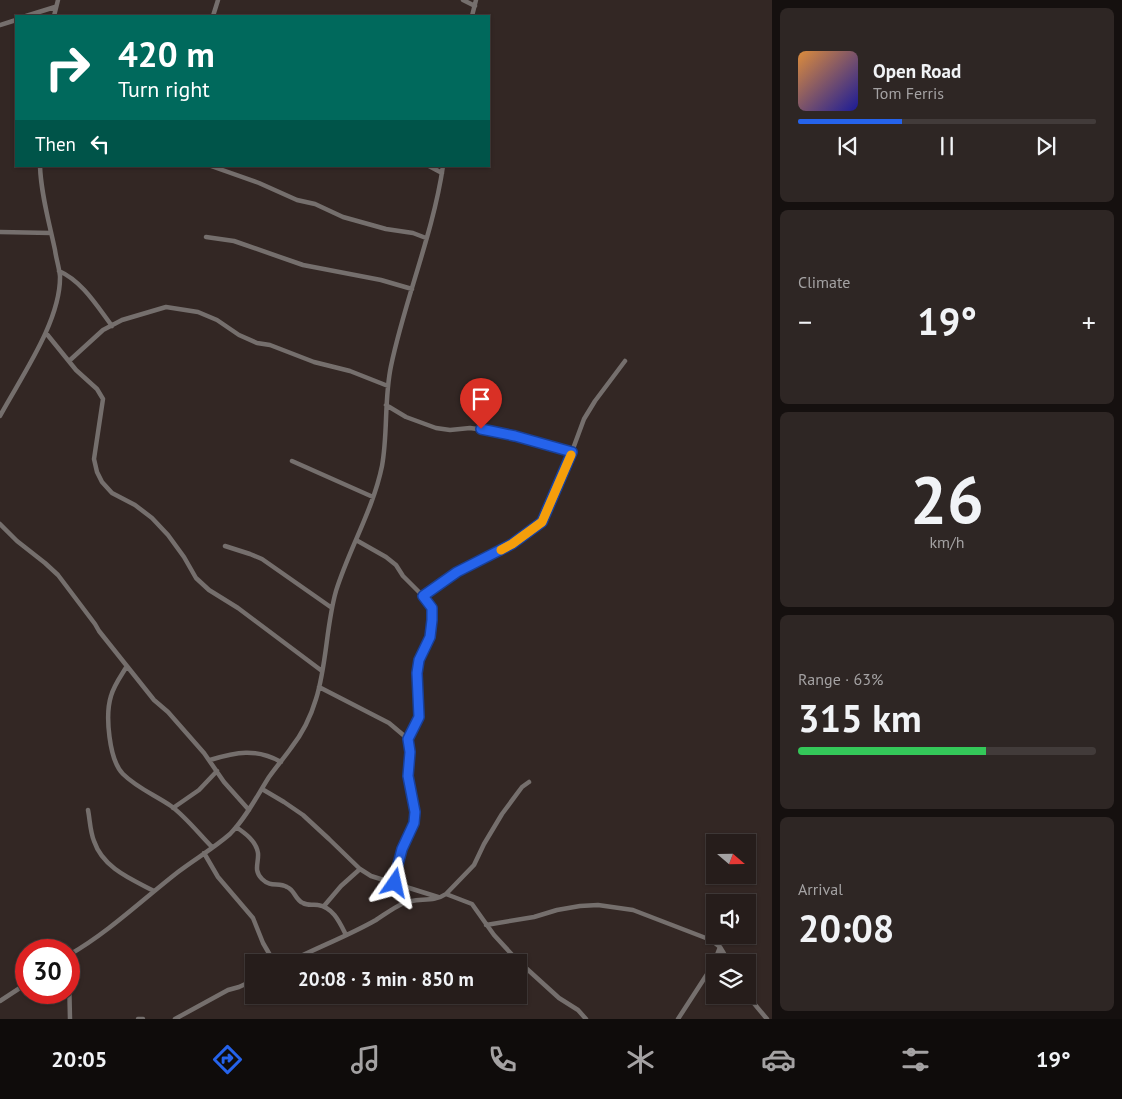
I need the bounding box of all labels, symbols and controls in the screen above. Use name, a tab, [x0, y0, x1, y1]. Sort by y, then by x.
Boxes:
text: 420 m	[118, 31, 215, 77]
icon: right	[35, 35, 100, 100]
text: Open Road	[873, 59, 961, 83]
text: Turn right	[118, 75, 210, 103]
text: Tom Ferris	[873, 83, 944, 103]
icon: left	[86, 130, 114, 158]
text: Then	[35, 132, 76, 156]
icon: previous	[834, 132, 862, 160]
icon: pause	[933, 132, 961, 160]
icon: next	[1032, 132, 1060, 160]
text: Climate	[798, 272, 850, 292]
text: 19°	[917, 296, 977, 345]
text: −	[798, 303, 812, 340]
text: +	[1082, 303, 1096, 340]
pin	[460, 378, 502, 429]
icon: arrive	[467, 385, 495, 413]
text: 26	[910, 457, 984, 541]
text: km/h	[929, 532, 965, 552]
text: Range · 63%	[798, 669, 883, 689]
text: 315 km	[798, 693, 922, 742]
north arrow	[706, 834, 756, 884]
map controls	[706, 834, 756, 1004]
position arrow	[368, 856, 420, 908]
text: Arrival	[798, 879, 843, 899]
button: sound	[706, 894, 756, 944]
text: 20:08	[798, 903, 894, 952]
speed limit sign: 30	[15, 939, 80, 1004]
button: layers	[706, 954, 756, 1004]
text: 20:08 · 3 min · 850 m	[298, 967, 474, 991]
icon: directions	[210, 1042, 245, 1077]
icon: music	[348, 1042, 383, 1077]
icon: phone	[485, 1042, 520, 1077]
icon: climate	[623, 1042, 658, 1077]
icon: car	[761, 1042, 796, 1077]
icon: filters	[898, 1042, 933, 1077]
text: 20:05	[51, 1045, 107, 1073]
text: 19°	[1036, 1045, 1071, 1073]

